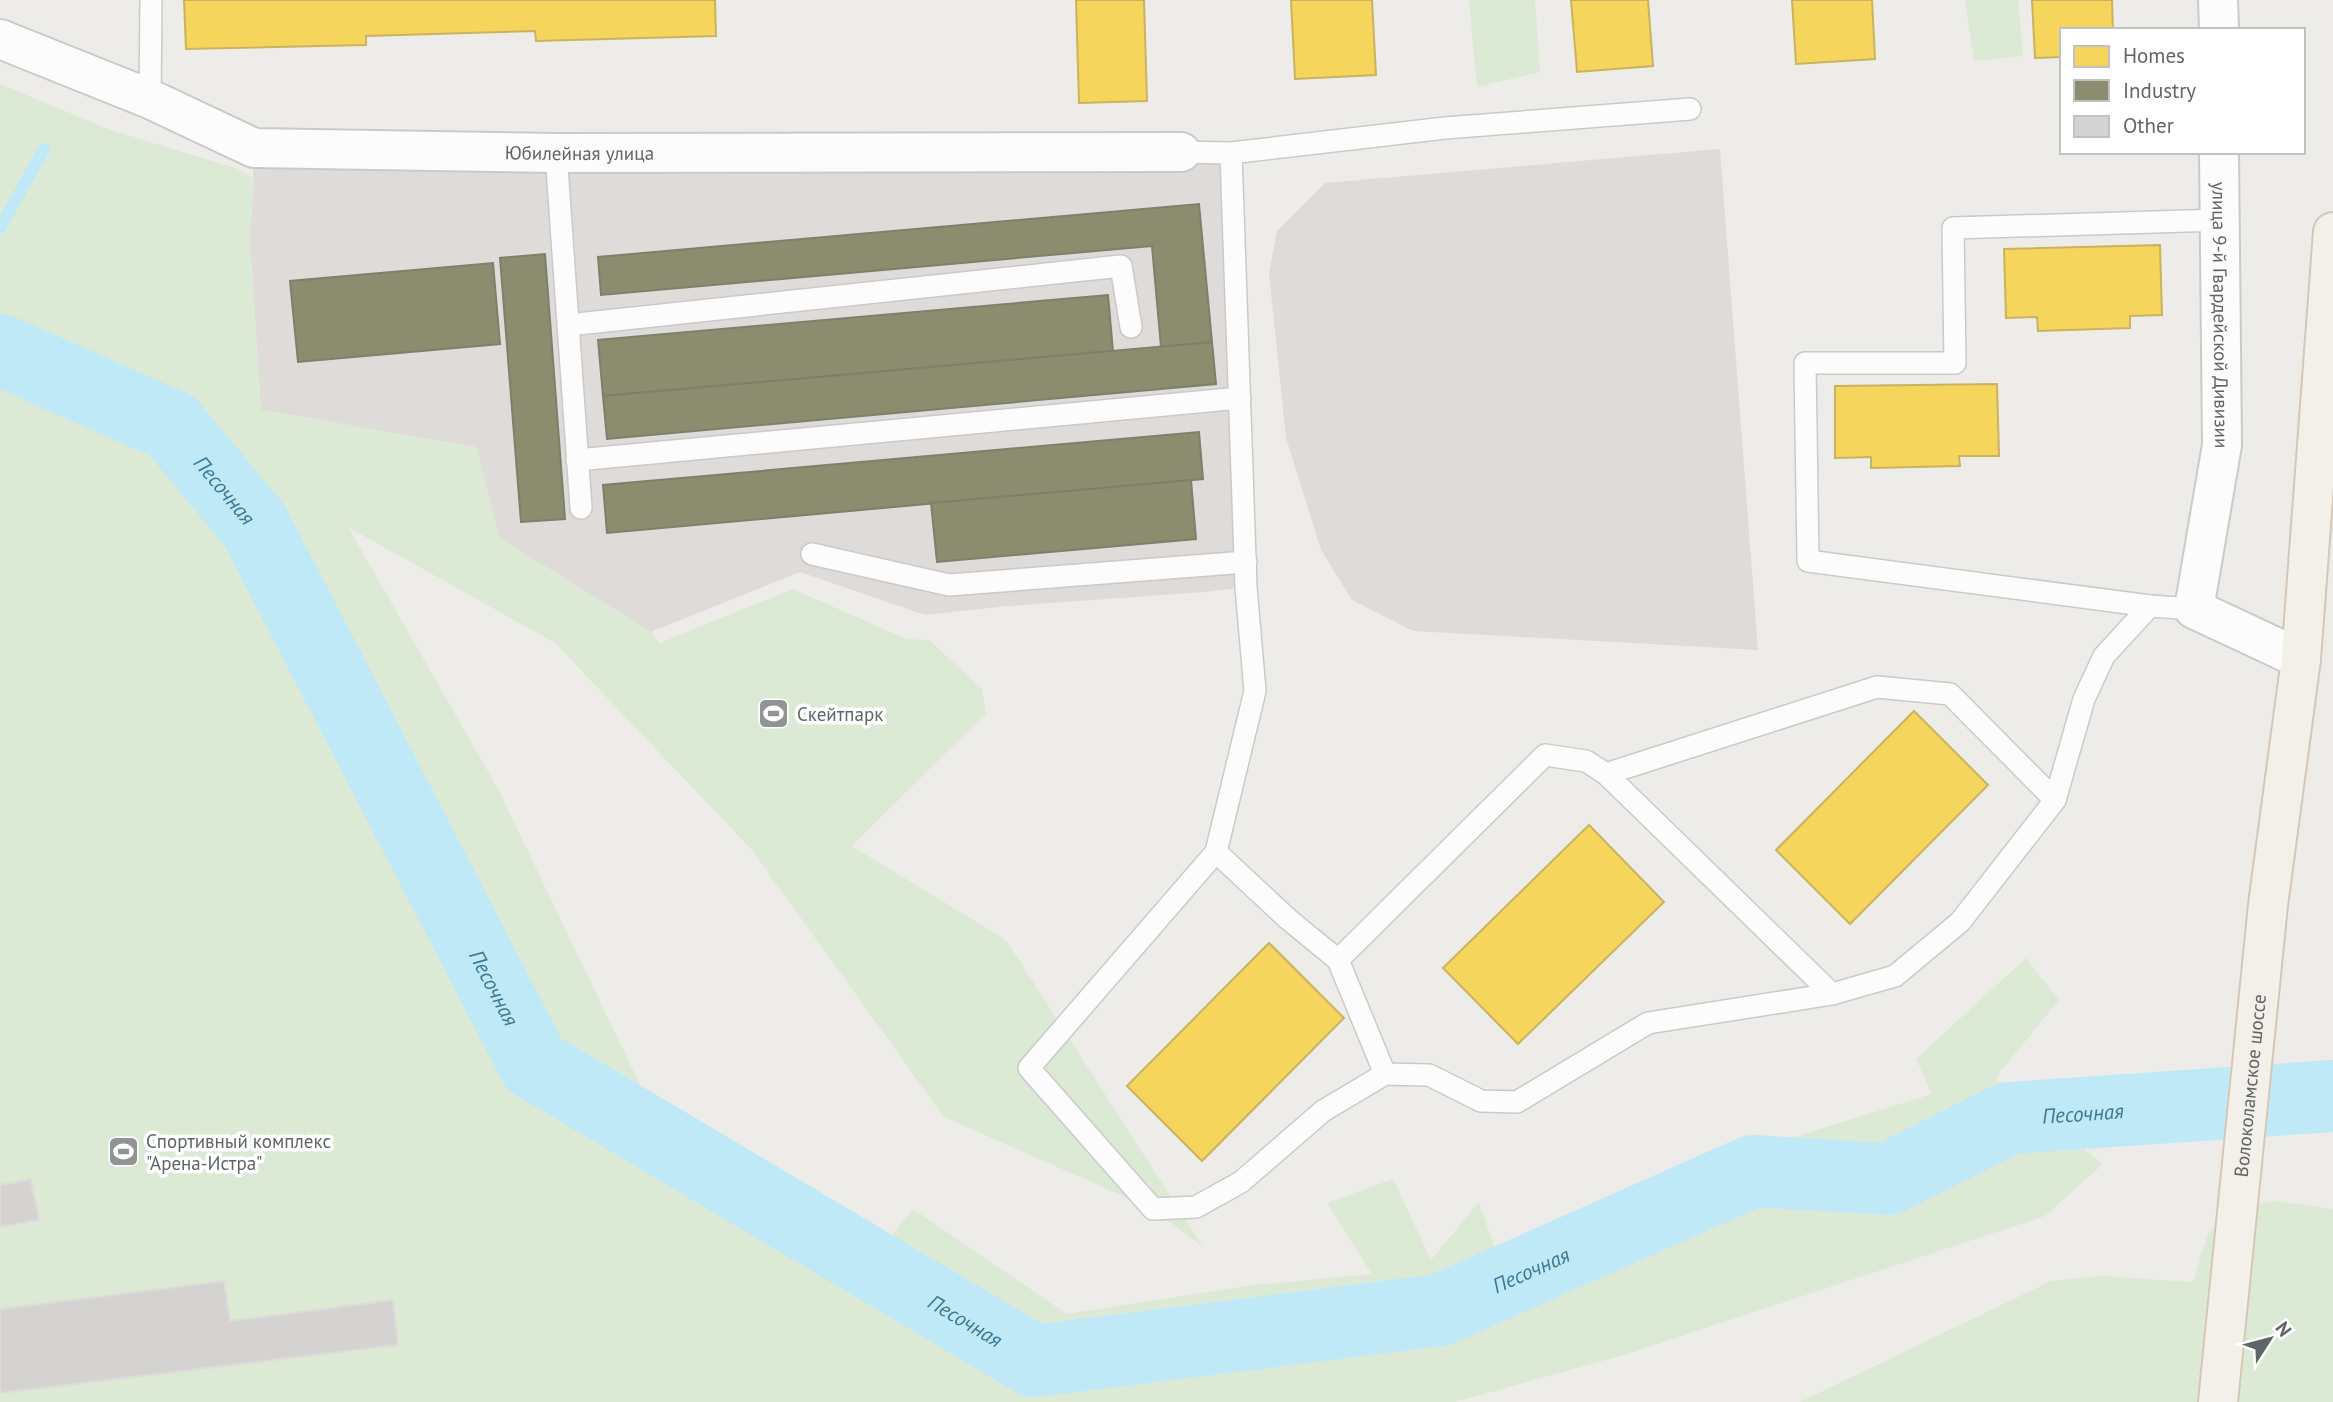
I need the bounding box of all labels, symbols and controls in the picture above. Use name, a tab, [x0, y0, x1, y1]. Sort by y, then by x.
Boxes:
legend	[2060, 28, 2305, 154]
text: Homes	[2123, 42, 2185, 69]
text: Industry	[2123, 77, 2196, 104]
text: Other	[2123, 112, 2174, 139]
street label: Юбилейная улица	[505, 140, 654, 165]
street label: улица 9-й Гвардейской Дивизии	[2207, 182, 2234, 448]
water label: Песочная	[188, 450, 262, 530]
sports icon: Скейтпарк	[757, 697, 791, 731]
place label: Скейтпарк	[797, 702, 883, 726]
water label: Песочная	[464, 945, 525, 1030]
street label: Волоколамское шоссе	[2229, 993, 2271, 1178]
water label: Песочная	[2041, 1097, 2125, 1129]
place label: Спортивный комплекс "Арена-Истра"	[146, 1129, 331, 1175]
sports icon: Спортивный комплекс "Арена-Истра"	[106, 1135, 140, 1169]
water label: Песочная	[1488, 1241, 1574, 1299]
water label: Песочная	[923, 1288, 1008, 1353]
north arrow	[2235, 1304, 2305, 1374]
text: N	[2270, 1317, 2297, 1341]

